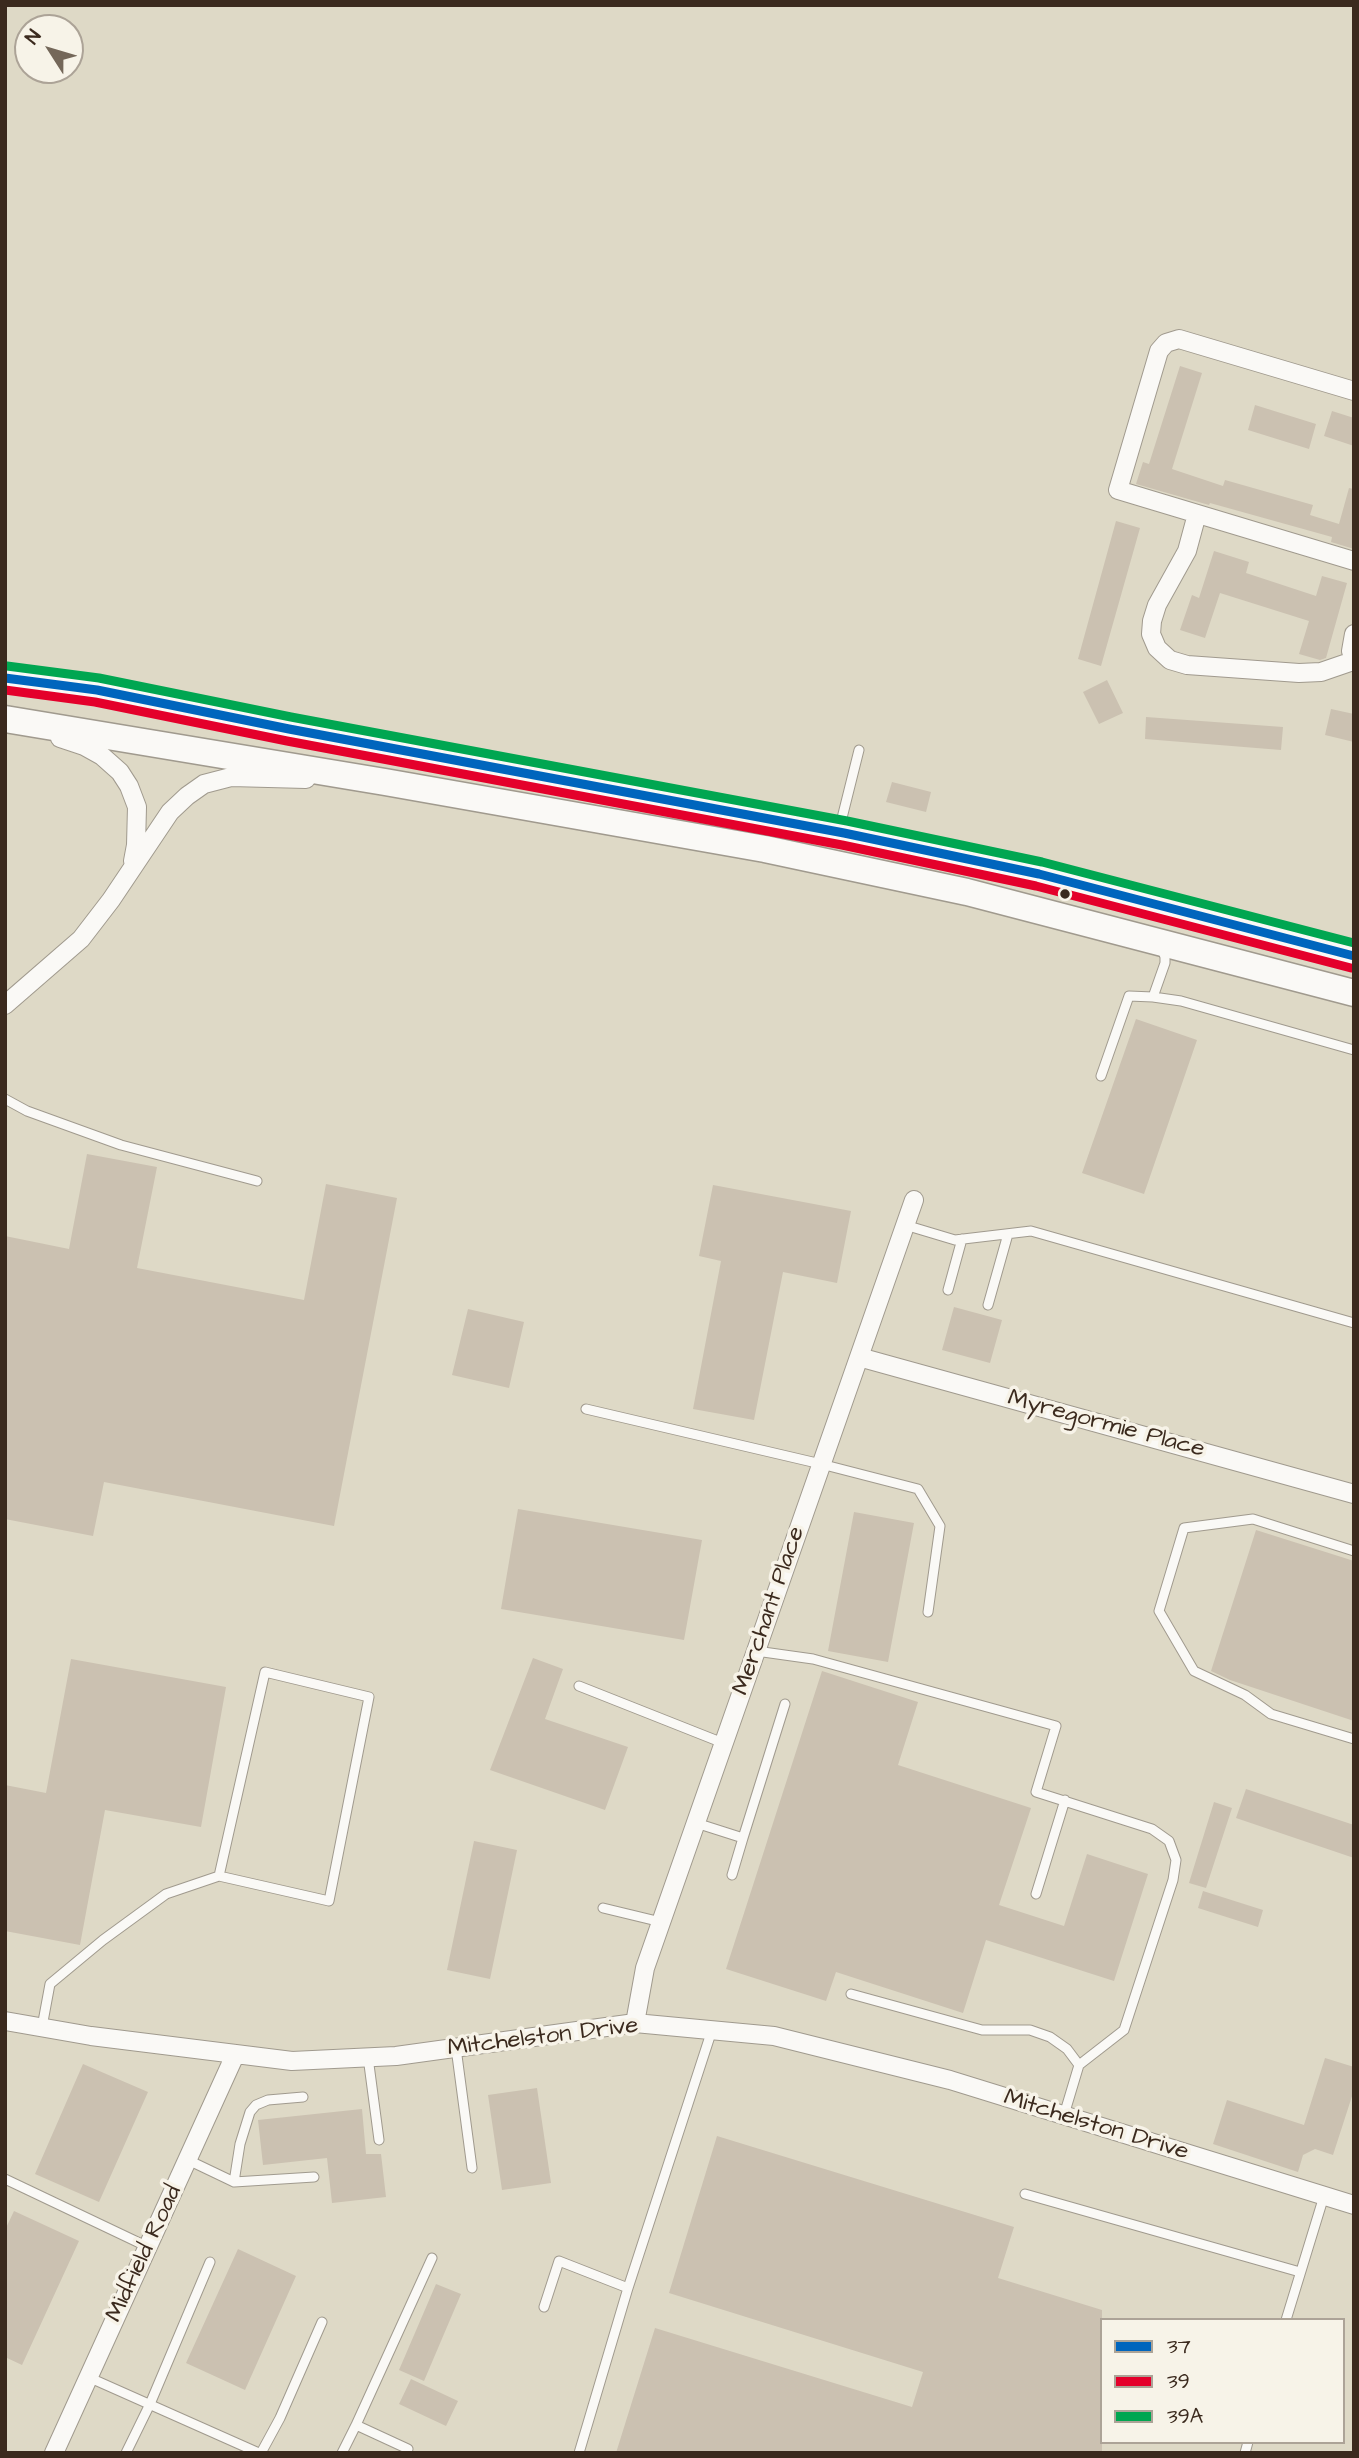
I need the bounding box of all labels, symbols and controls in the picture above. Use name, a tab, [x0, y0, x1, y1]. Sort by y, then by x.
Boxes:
north arrow	[14, 14, 84, 84]
text: N	[19, 24, 48, 50]
unlabelled marker	[1058, 887, 1072, 901]
street label: Myregormie Place	[1004, 1385, 1208, 1465]
street label: Merchant Place	[728, 1523, 812, 1699]
street label: Mitchelston Drive	[446, 2012, 640, 2064]
street label: Mitchelston Drive	[1000, 2084, 1192, 2168]
street label: Midfield Road	[101, 2181, 189, 2327]
legend	[1100, 2318, 1345, 2444]
text: 37	[1167, 2332, 1191, 2361]
text: 39	[1167, 2367, 1190, 2396]
text: 39A	[1167, 2402, 1203, 2431]

